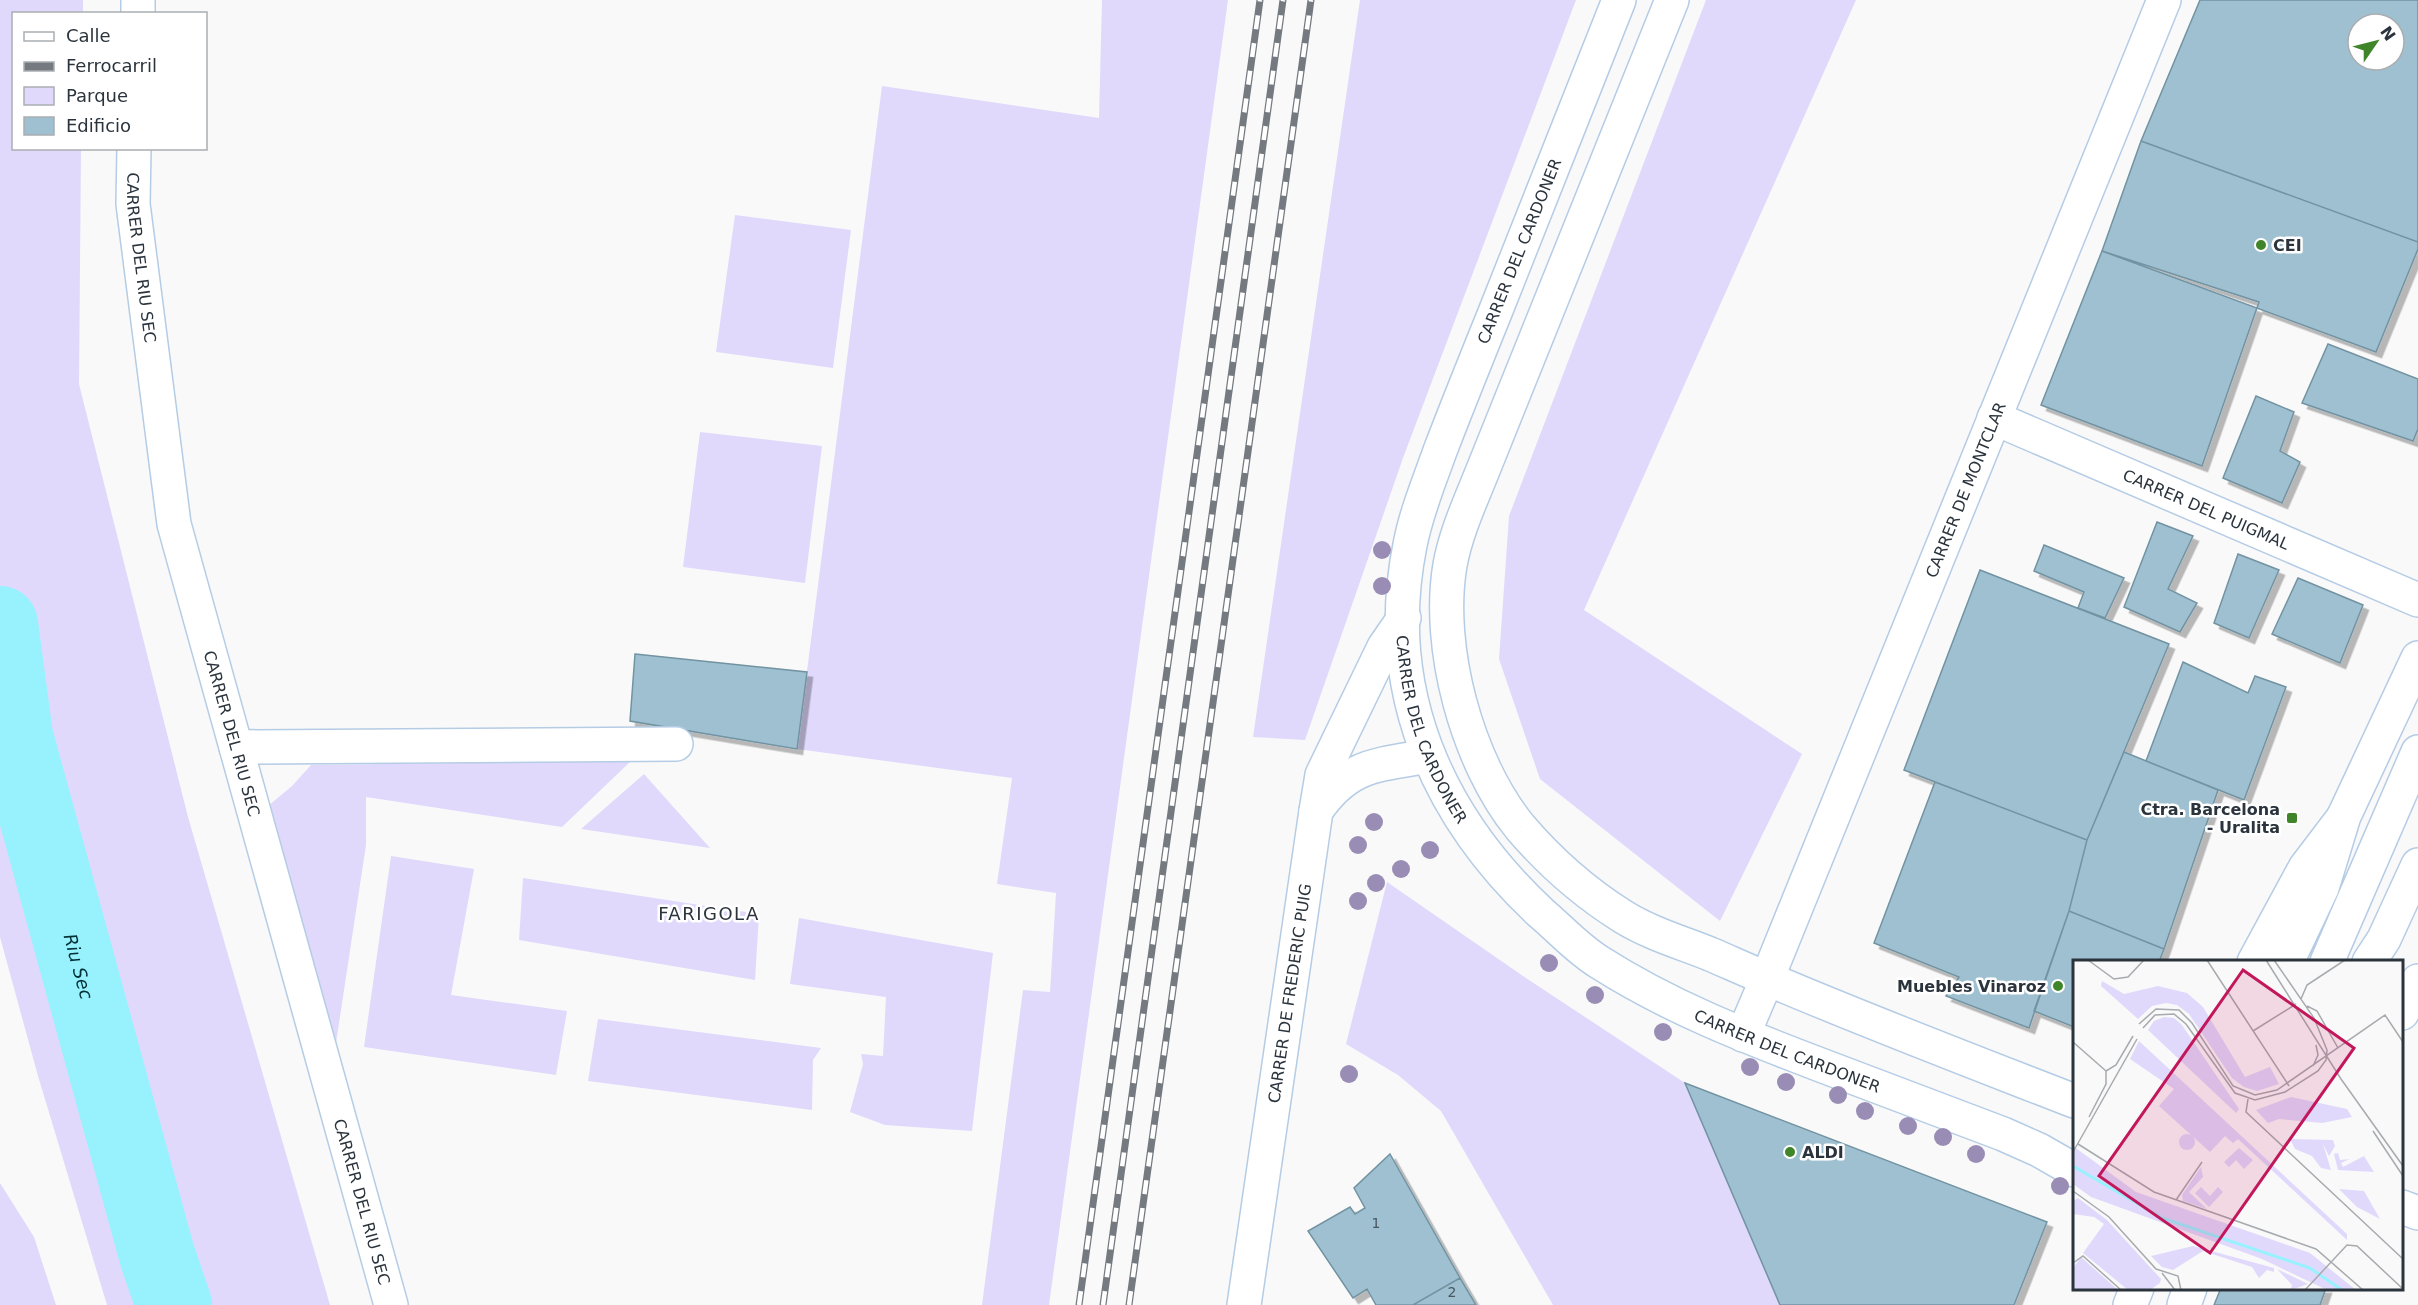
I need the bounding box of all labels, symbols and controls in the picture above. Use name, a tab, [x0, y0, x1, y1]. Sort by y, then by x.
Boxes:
legend	[12, 12, 207, 150]
north arrow	[2346, 12, 2406, 72]
text: N	[2376, 23, 2399, 45]
text: Calle	[66, 25, 111, 46]
text: Ferrocarril	[66, 55, 157, 76]
text: Parque	[66, 85, 128, 106]
text: Edificio	[66, 115, 131, 136]
street label: CARRER DEL CARDONER	[1473, 156, 1565, 347]
street label: CARRER DEL RIU SEC	[123, 172, 160, 344]
place label: CEI	[2273, 236, 2302, 255]
marker: CEI	[2254, 238, 2268, 252]
street label: CARRER DE MONTCLAR	[1922, 399, 2010, 581]
street label: CARRER DEL PUIGMAL	[2120, 465, 2292, 554]
street label: CARRER DEL CARDONER	[1393, 635, 1471, 827]
street label: CARRER DEL RIU SEC	[200, 649, 264, 819]
place label: Ctra. Barcelona - Uralita	[2140, 800, 2280, 837]
marker: Ctra. Barcelona - Uralita	[2285, 811, 2299, 825]
street label: CARRER DE FREDERIC PUIG	[1265, 882, 1315, 1104]
district label: FARIGOLA	[658, 903, 760, 924]
water label: Riu Sec	[60, 931, 98, 1002]
inset map	[2073, 960, 2403, 1290]
place label: Muebles Vinaroz	[1897, 977, 2046, 996]
marker: Muebles Vinaroz	[2051, 979, 2065, 993]
street label: CARRER DEL CARDONER	[1691, 1006, 1883, 1097]
street label: CARRER DEL RIU SEC	[330, 1117, 394, 1287]
place label: ALDI	[1802, 1143, 1844, 1162]
marker: ALDI	[1783, 1145, 1797, 1159]
house number: 1	[1372, 1215, 1380, 1231]
house number: 2	[1448, 1284, 1456, 1300]

